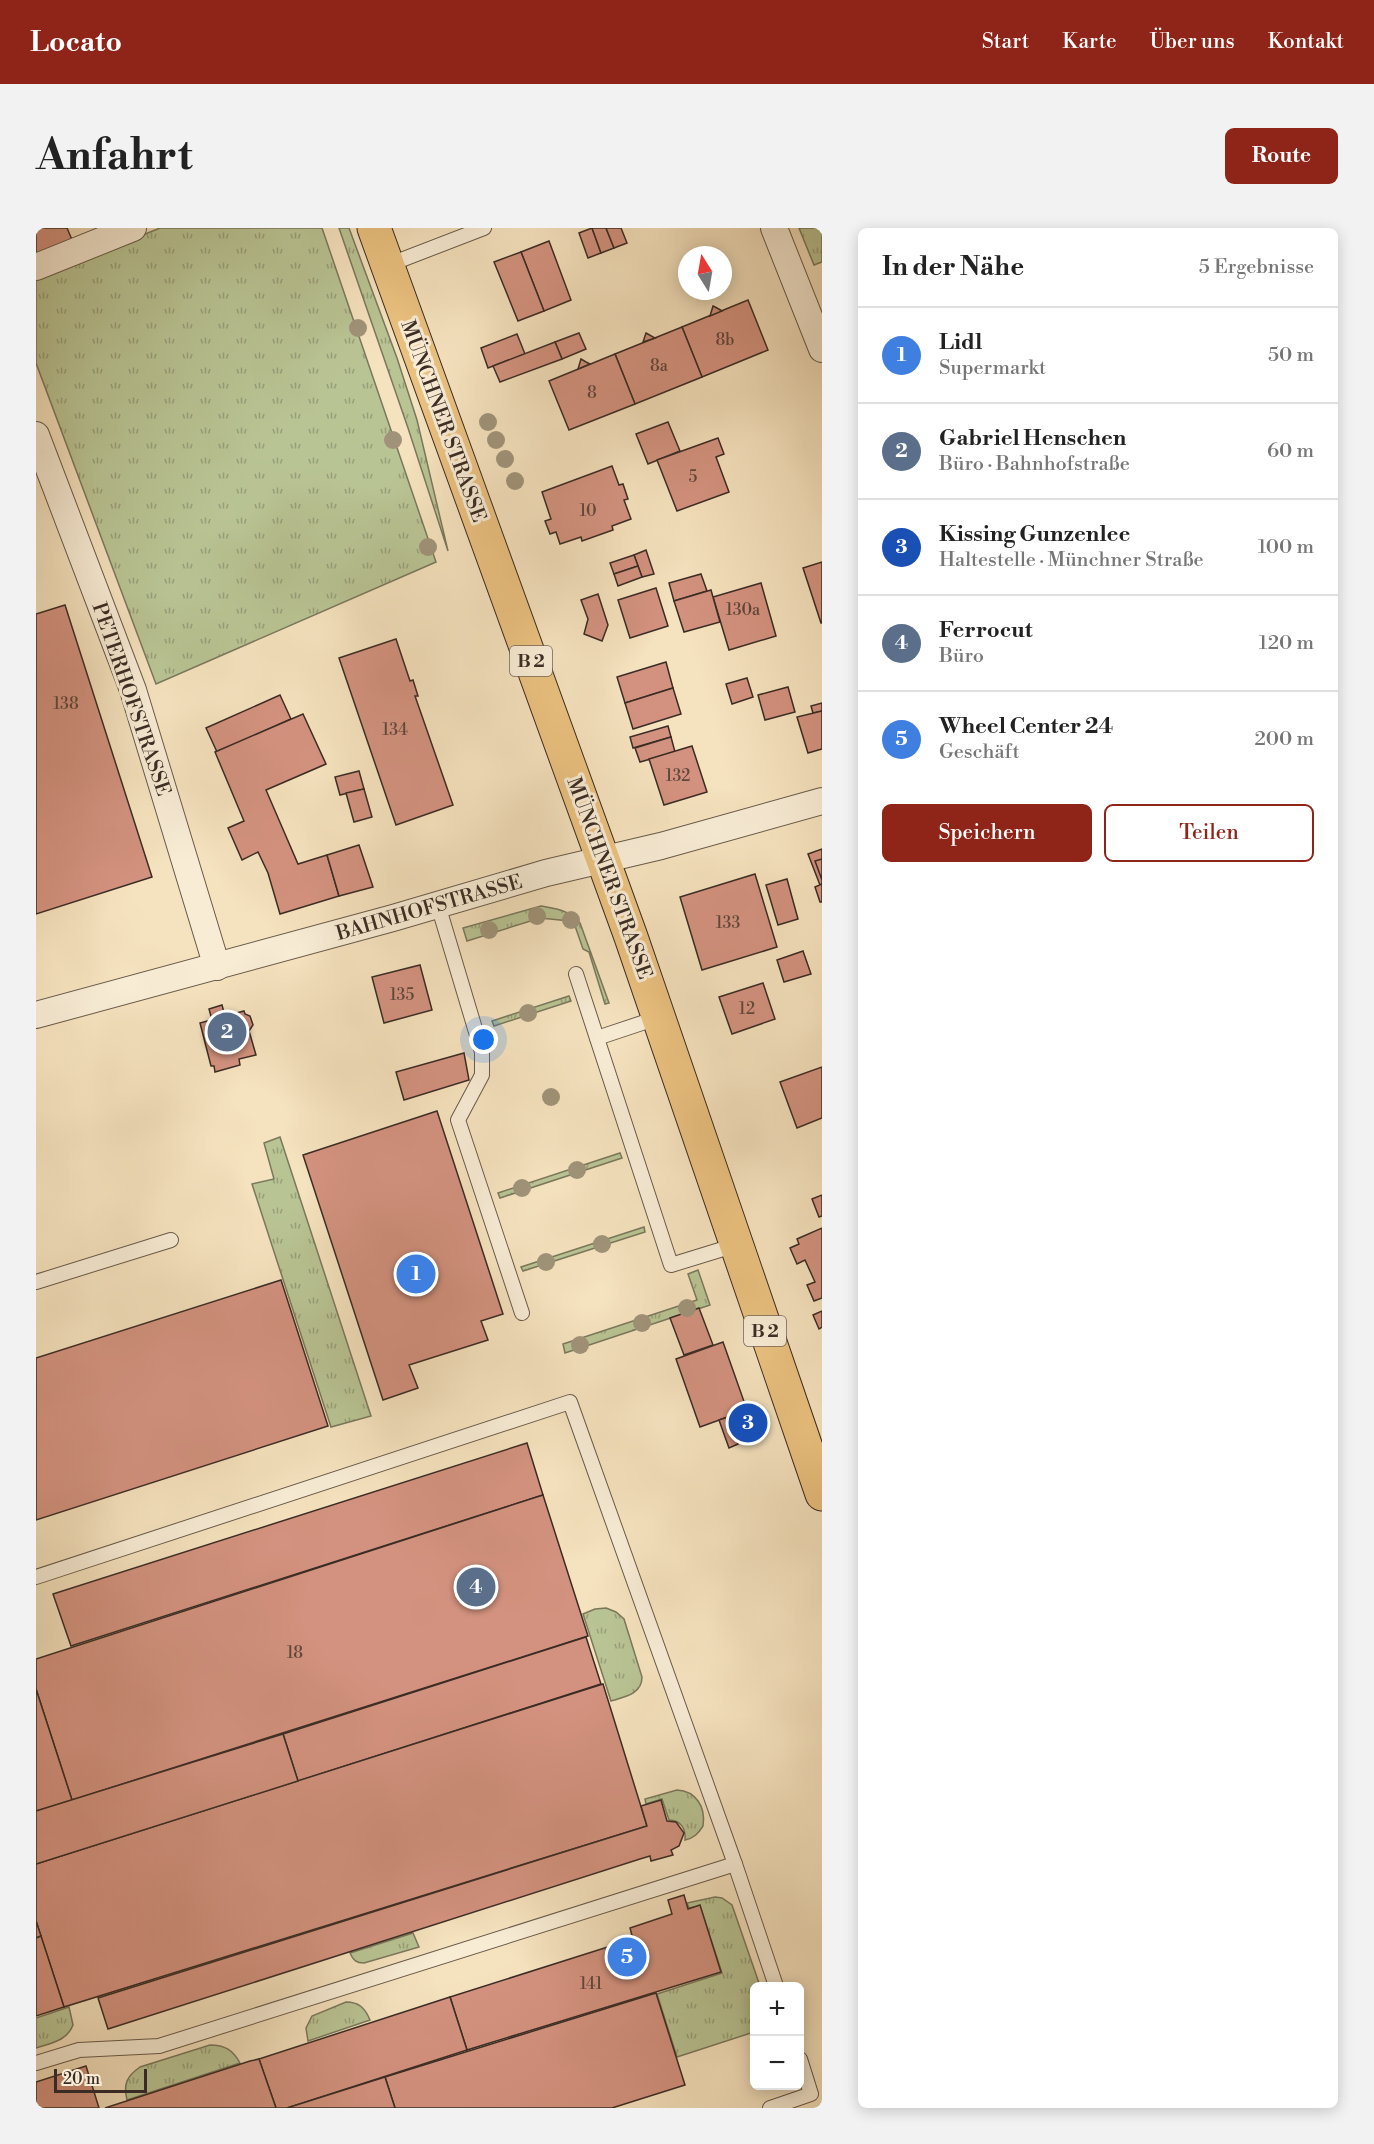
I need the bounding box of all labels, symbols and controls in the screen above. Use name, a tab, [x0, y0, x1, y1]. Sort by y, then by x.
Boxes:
text: Locato	[30, 25, 122, 60]
text: Start	[982, 29, 1029, 55]
text: Karte	[1062, 29, 1117, 55]
text: Über uns	[1150, 29, 1235, 55]
text: Kontakt	[1268, 29, 1344, 55]
button: Route	[1225, 128, 1338, 184]
text: Anfahrt	[36, 130, 193, 183]
north arrow	[678, 246, 732, 300]
text: In der Nähe	[882, 251, 1024, 283]
text: 5 Ergebnisse	[1199, 255, 1314, 280]
street label: MÜNCHNER STRASSE	[394, 317, 492, 526]
text: Lidl	[939, 329, 982, 356]
house number: 8b	[716, 330, 734, 350]
text: 1	[897, 343, 906, 368]
text: 50 m	[1268, 343, 1314, 368]
house number: 8a	[650, 356, 669, 376]
text: Supermarkt	[939, 356, 1046, 381]
house number: 8	[587, 383, 597, 403]
text: Gabriel Henschen	[939, 425, 1126, 452]
text: 2	[895, 439, 908, 464]
text: 60 m	[1267, 439, 1314, 464]
text: Büro · Bahnhofstraße	[939, 452, 1130, 477]
house number: 5	[689, 467, 698, 487]
house number: 10	[580, 501, 597, 521]
text: Kissing Gunzenlee	[939, 521, 1130, 548]
text: 3	[895, 535, 908, 560]
text: 100 m	[1258, 535, 1314, 560]
text: Haltestelle · Münchner Straße	[939, 548, 1204, 573]
street label: PETERHOFSTRASSE	[86, 599, 175, 800]
house number: 130a	[726, 600, 761, 620]
text: Ferrocut	[939, 617, 1033, 644]
text: 4	[895, 631, 908, 656]
text: 120 m	[1259, 631, 1314, 656]
text: Büro	[939, 644, 984, 669]
road number: B 2	[510, 646, 552, 676]
house number: 138	[53, 694, 79, 714]
text: Wheel Center 24	[939, 713, 1113, 740]
house number: 134	[382, 720, 408, 740]
text: 5	[895, 727, 908, 752]
text: 200 m	[1254, 727, 1314, 752]
text: Geschäft	[939, 740, 1020, 765]
house number: 132	[666, 766, 690, 786]
street label: MÜNCHNER STRASSE	[560, 774, 658, 983]
button: Speichern	[882, 804, 1092, 862]
button: Teilen	[1104, 804, 1314, 862]
street label: BAHNHOFSTRASSE	[333, 870, 525, 947]
house number: 133	[716, 913, 740, 933]
house number: 135	[390, 985, 414, 1005]
house number: 12	[739, 999, 755, 1019]
pin: 2	[208, 1010, 246, 1054]
your location	[469, 1025, 498, 1054]
pin: 1	[396, 1252, 436, 1296]
road number: B 2	[744, 1316, 786, 1346]
pin: 3	[728, 1400, 768, 1446]
pin: 4	[456, 1564, 496, 1610]
house number: 18	[287, 1643, 303, 1663]
pin: 5	[608, 1934, 646, 1980]
house number: 141	[580, 1974, 602, 1994]
map controls	[750, 1982, 804, 2090]
button: +	[750, 1982, 804, 2036]
button: −	[750, 2036, 804, 2090]
scale bar	[54, 2066, 147, 2094]
text: 20 m	[63, 2069, 100, 2089]

